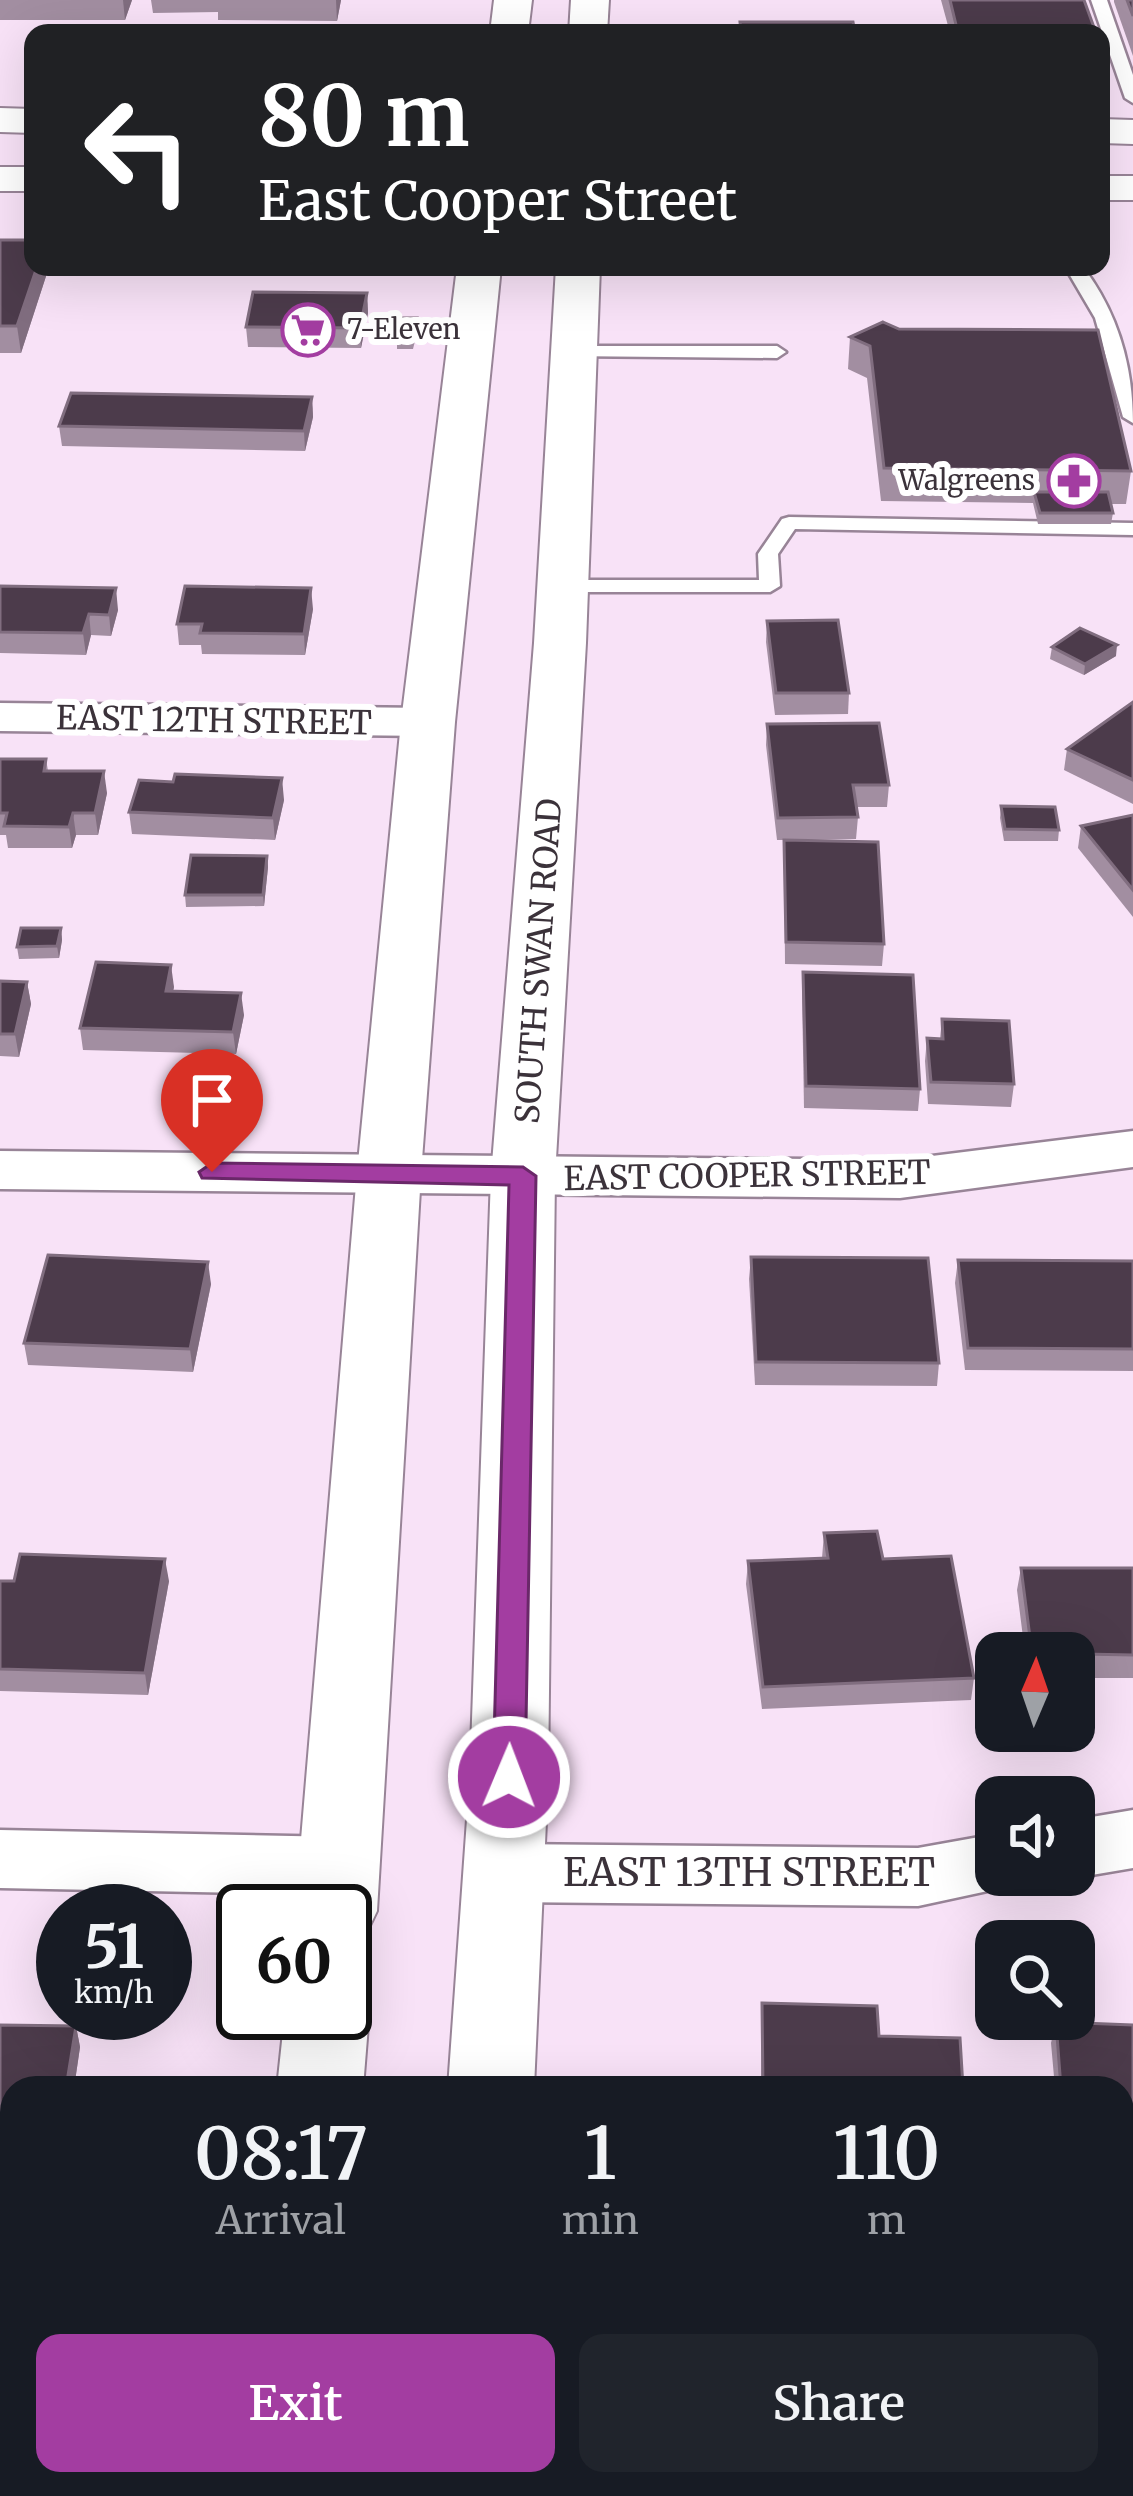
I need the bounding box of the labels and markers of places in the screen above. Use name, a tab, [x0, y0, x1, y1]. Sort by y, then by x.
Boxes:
supermarket icon: 7-Eleven	[280, 302, 336, 358]
place label: 7-Eleven	[347, 312, 460, 346]
pharmacy icon: Walgreens	[1046, 453, 1102, 509]
place label: Walgreens	[898, 463, 1035, 498]
pin	[161, 1049, 263, 1172]

